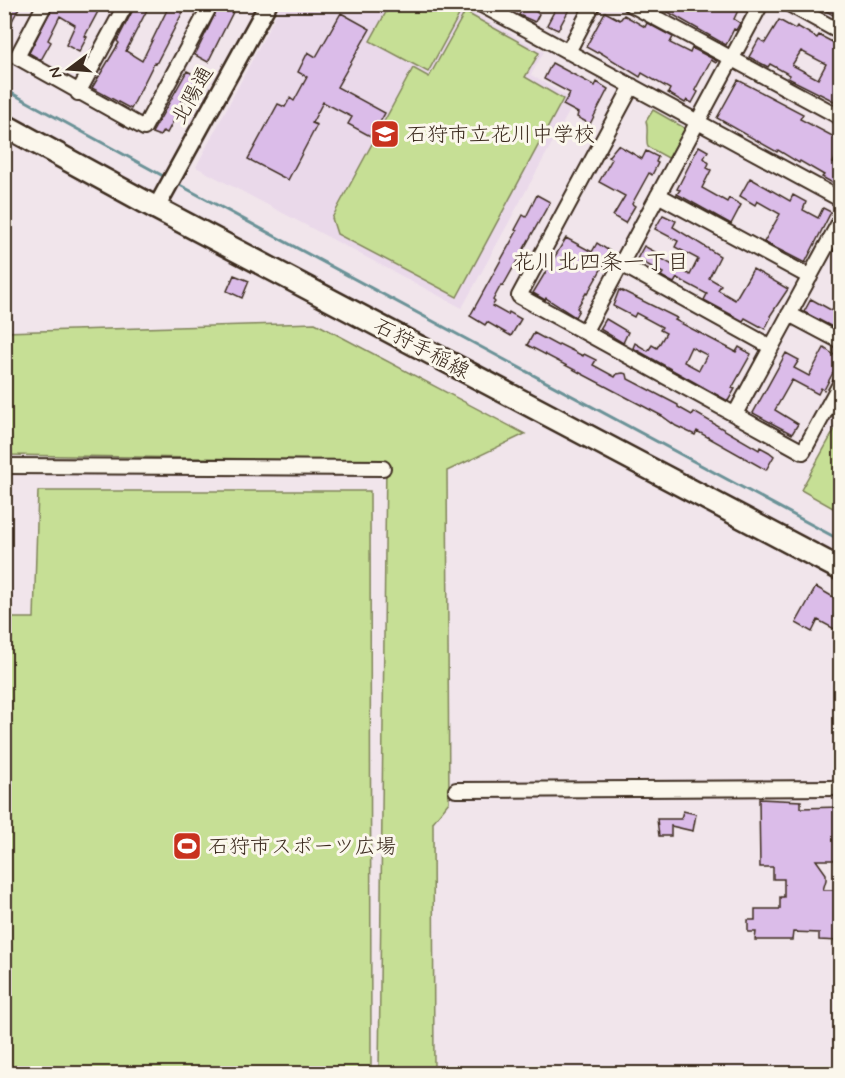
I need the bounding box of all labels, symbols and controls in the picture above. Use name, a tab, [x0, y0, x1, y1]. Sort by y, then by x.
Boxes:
north arrow	[39, 39, 99, 99]
street label: 北陽通	[165, 61, 220, 130]
text: N	[44, 65, 68, 81]
school or university icon: 石狩市立花川中学校	[369, 118, 401, 150]
place label: 石狩市立花川中学校	[406, 121, 595, 149]
district label: 花川北四条一丁目	[513, 249, 689, 277]
street label: 石狩手稲線	[369, 312, 474, 386]
sports icon: 石狩市スポーツ広場	[171, 830, 203, 862]
place label: 石狩市スポーツ広場	[208, 833, 397, 861]

